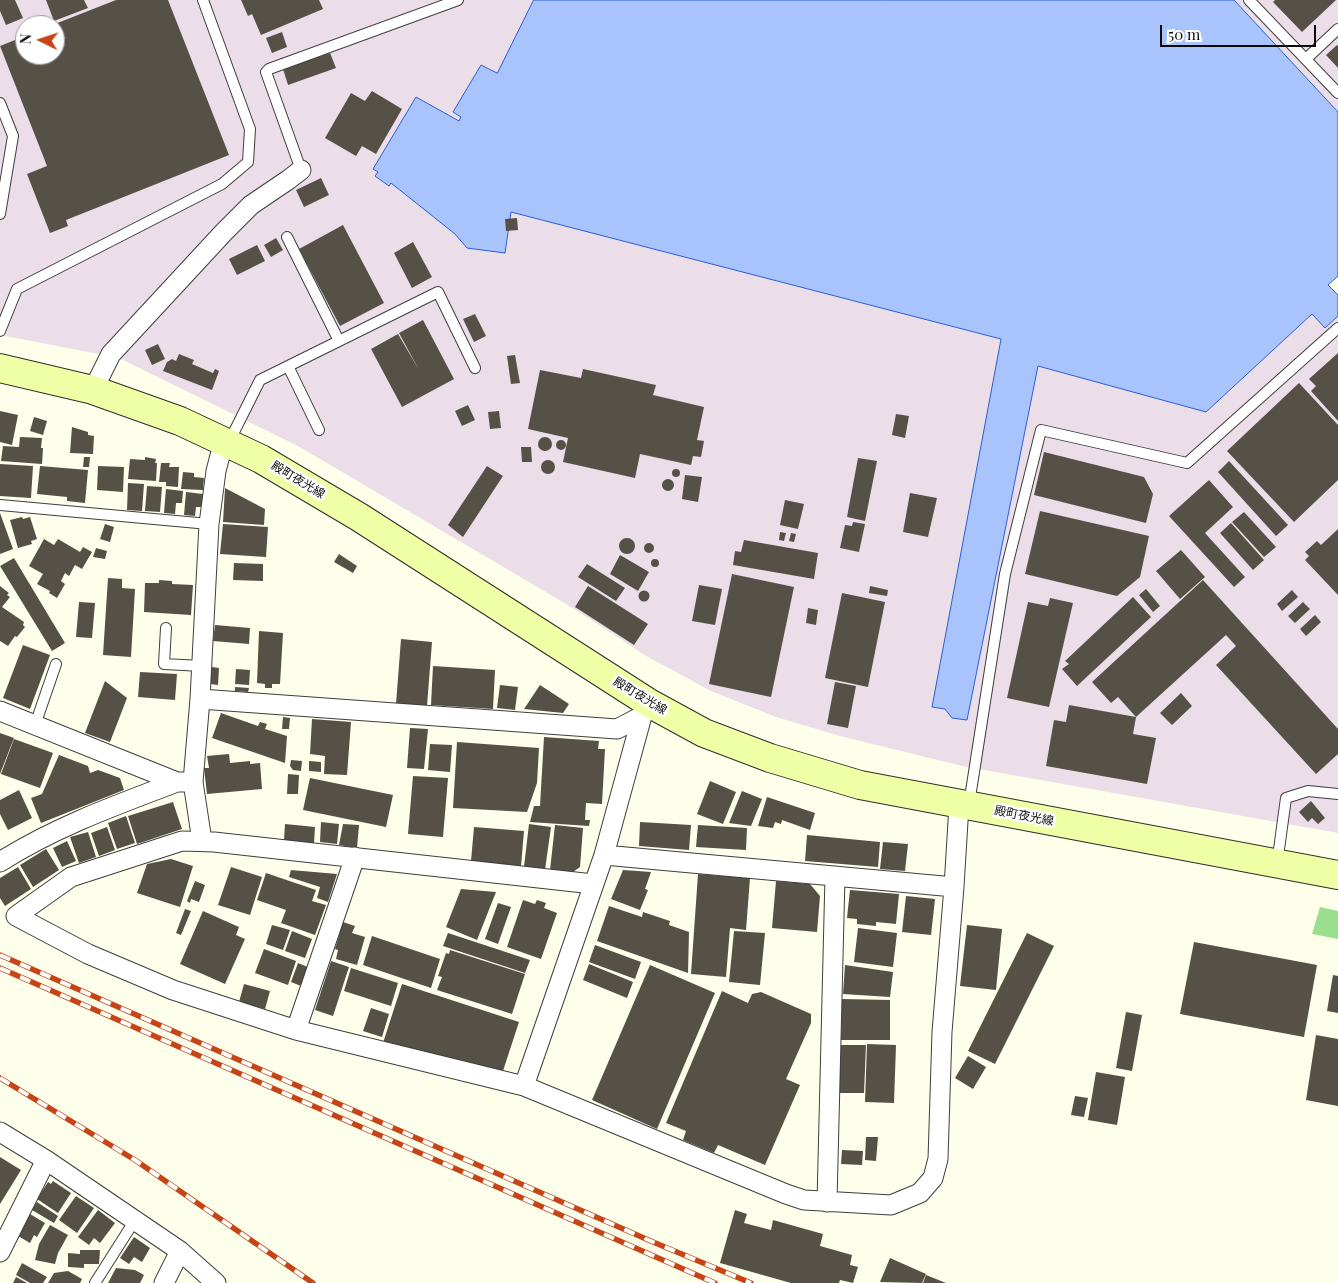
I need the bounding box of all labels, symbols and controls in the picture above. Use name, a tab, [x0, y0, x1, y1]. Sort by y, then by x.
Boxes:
north arrow	[15, 15, 65, 65]
scale bar	[1163, 15, 1319, 47]
text: 50 m	[1168, 24, 1200, 44]
text: N	[16, 33, 35, 45]
street label: 殿町夜光線	[269, 458, 327, 502]
street label: 殿町夜光線	[611, 674, 669, 718]
street label: 殿町夜光線	[993, 803, 1055, 829]

